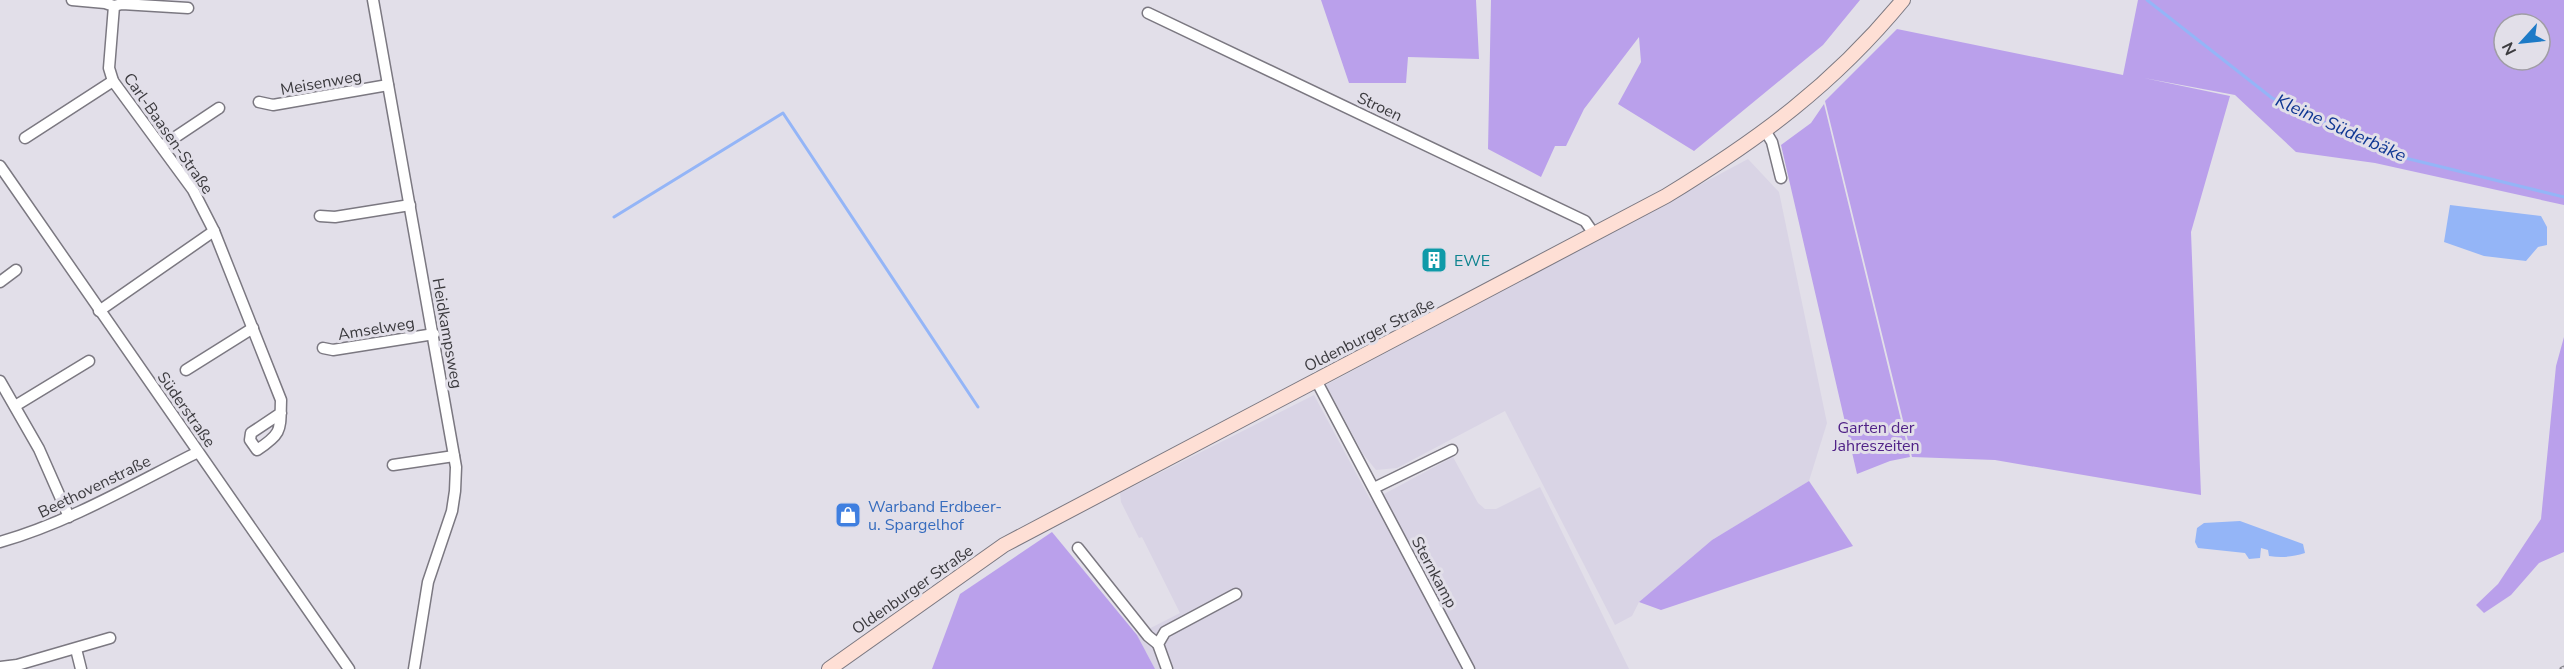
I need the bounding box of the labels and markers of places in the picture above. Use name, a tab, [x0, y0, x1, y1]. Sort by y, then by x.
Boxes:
building icon: EWE	[1419, 245, 1449, 275]
place label: EWE	[1454, 250, 1490, 272]
place label: Warband Erdbeer- u. Spargelhof	[868, 496, 1002, 536]
shop icon: Warband Erdbeer- u. Spargelhof	[833, 500, 863, 530]

